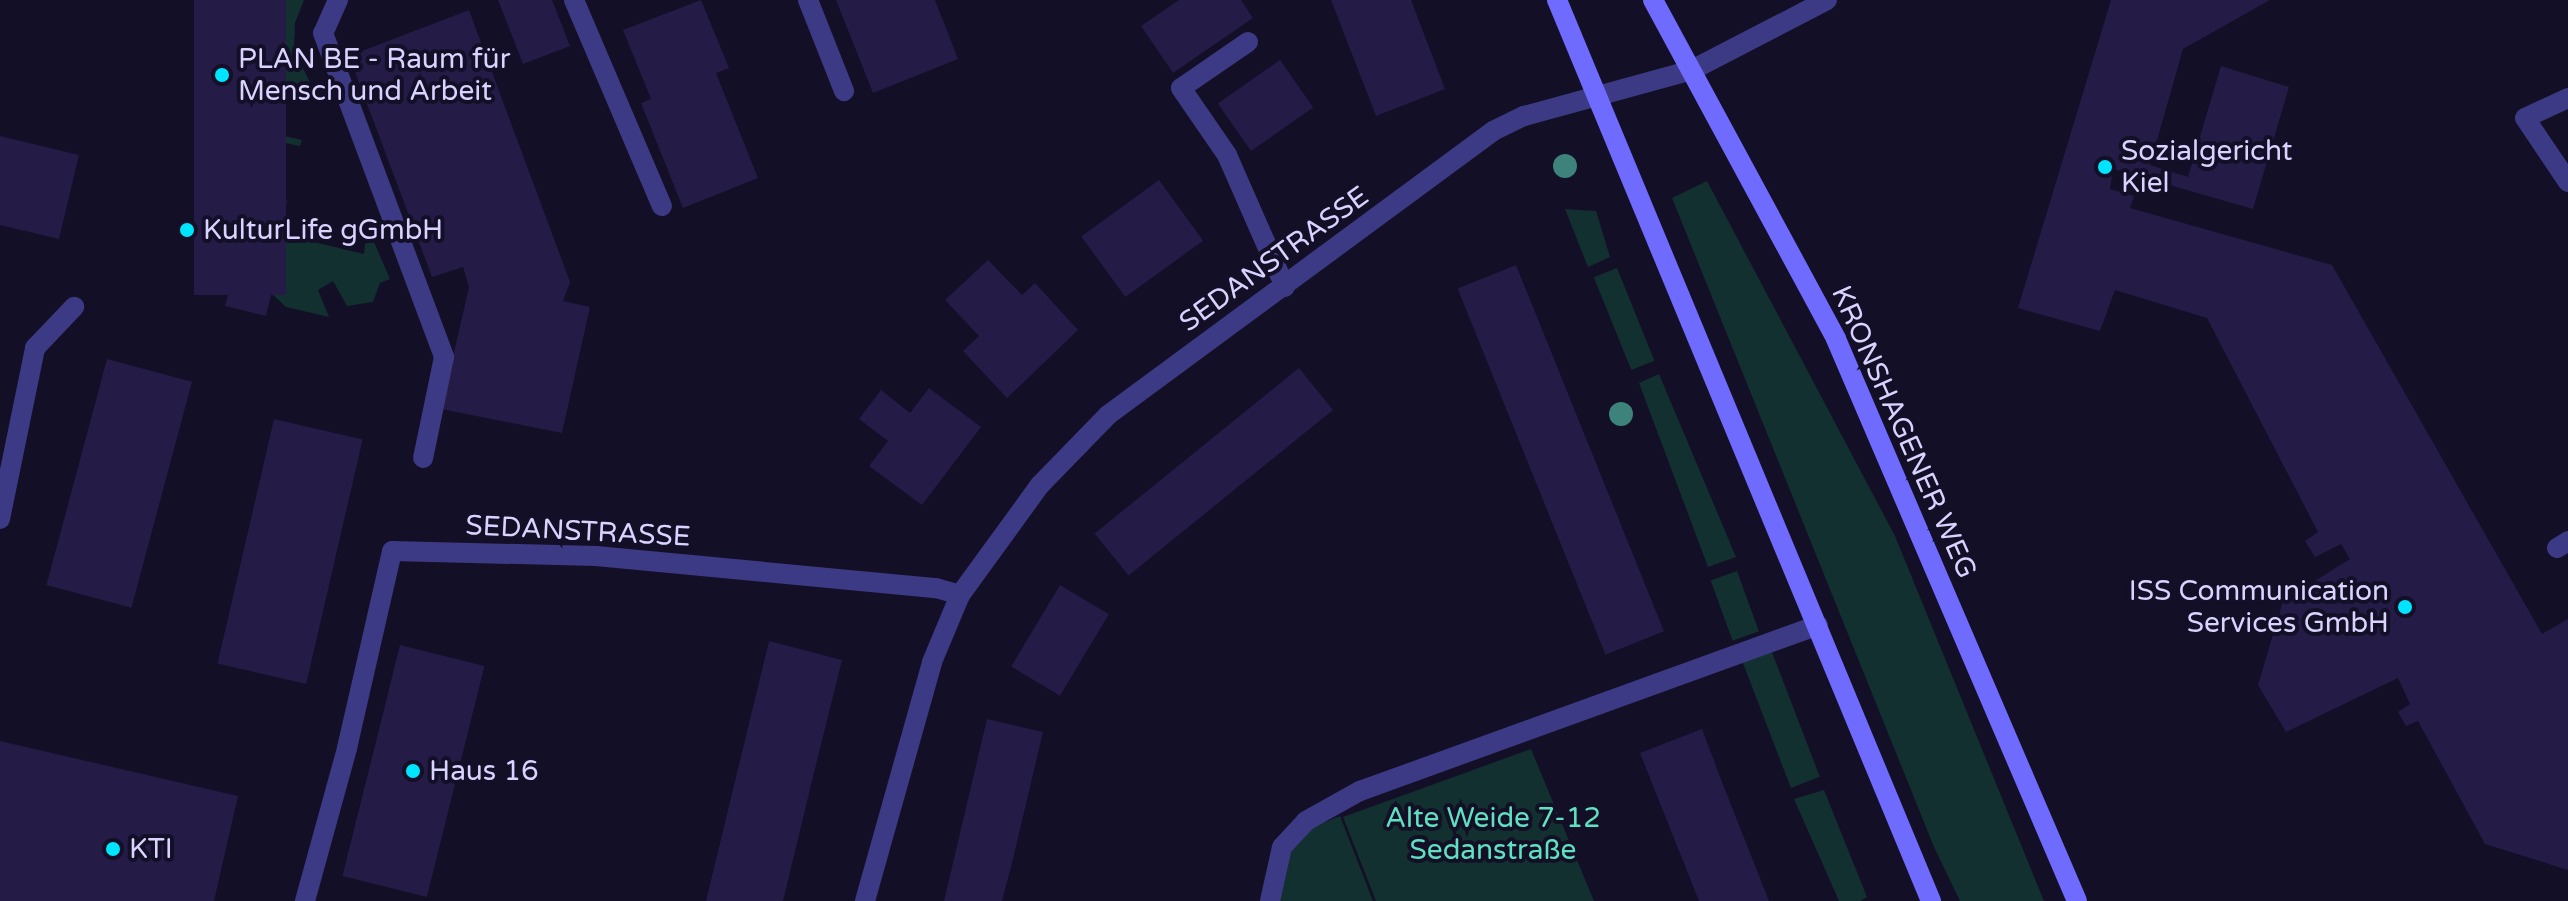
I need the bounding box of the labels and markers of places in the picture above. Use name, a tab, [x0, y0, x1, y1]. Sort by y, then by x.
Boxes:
place label: PLAN BE - Raum für Mensch und Arbeit	[238, 42, 510, 108]
marker: PLAN BE - Raum für Mensch und Arbeit	[213, 66, 231, 84]
place label: Sozialgericht Kiel	[2121, 134, 2292, 200]
marker: Sozialgericht Kiel	[2096, 158, 2114, 176]
place label: KulturLife gGmbH	[203, 213, 443, 247]
marker: KulturLife gGmbH	[178, 221, 196, 239]
place label: ISS Communication Services GmbH	[2129, 574, 2389, 640]
marker: ISS Communication Services GmbH	[2396, 598, 2414, 616]
place label: Haus 16	[429, 754, 539, 788]
marker: Haus 16	[404, 762, 422, 780]
place label: KTI	[129, 832, 173, 866]
marker: KTI	[104, 840, 122, 858]

